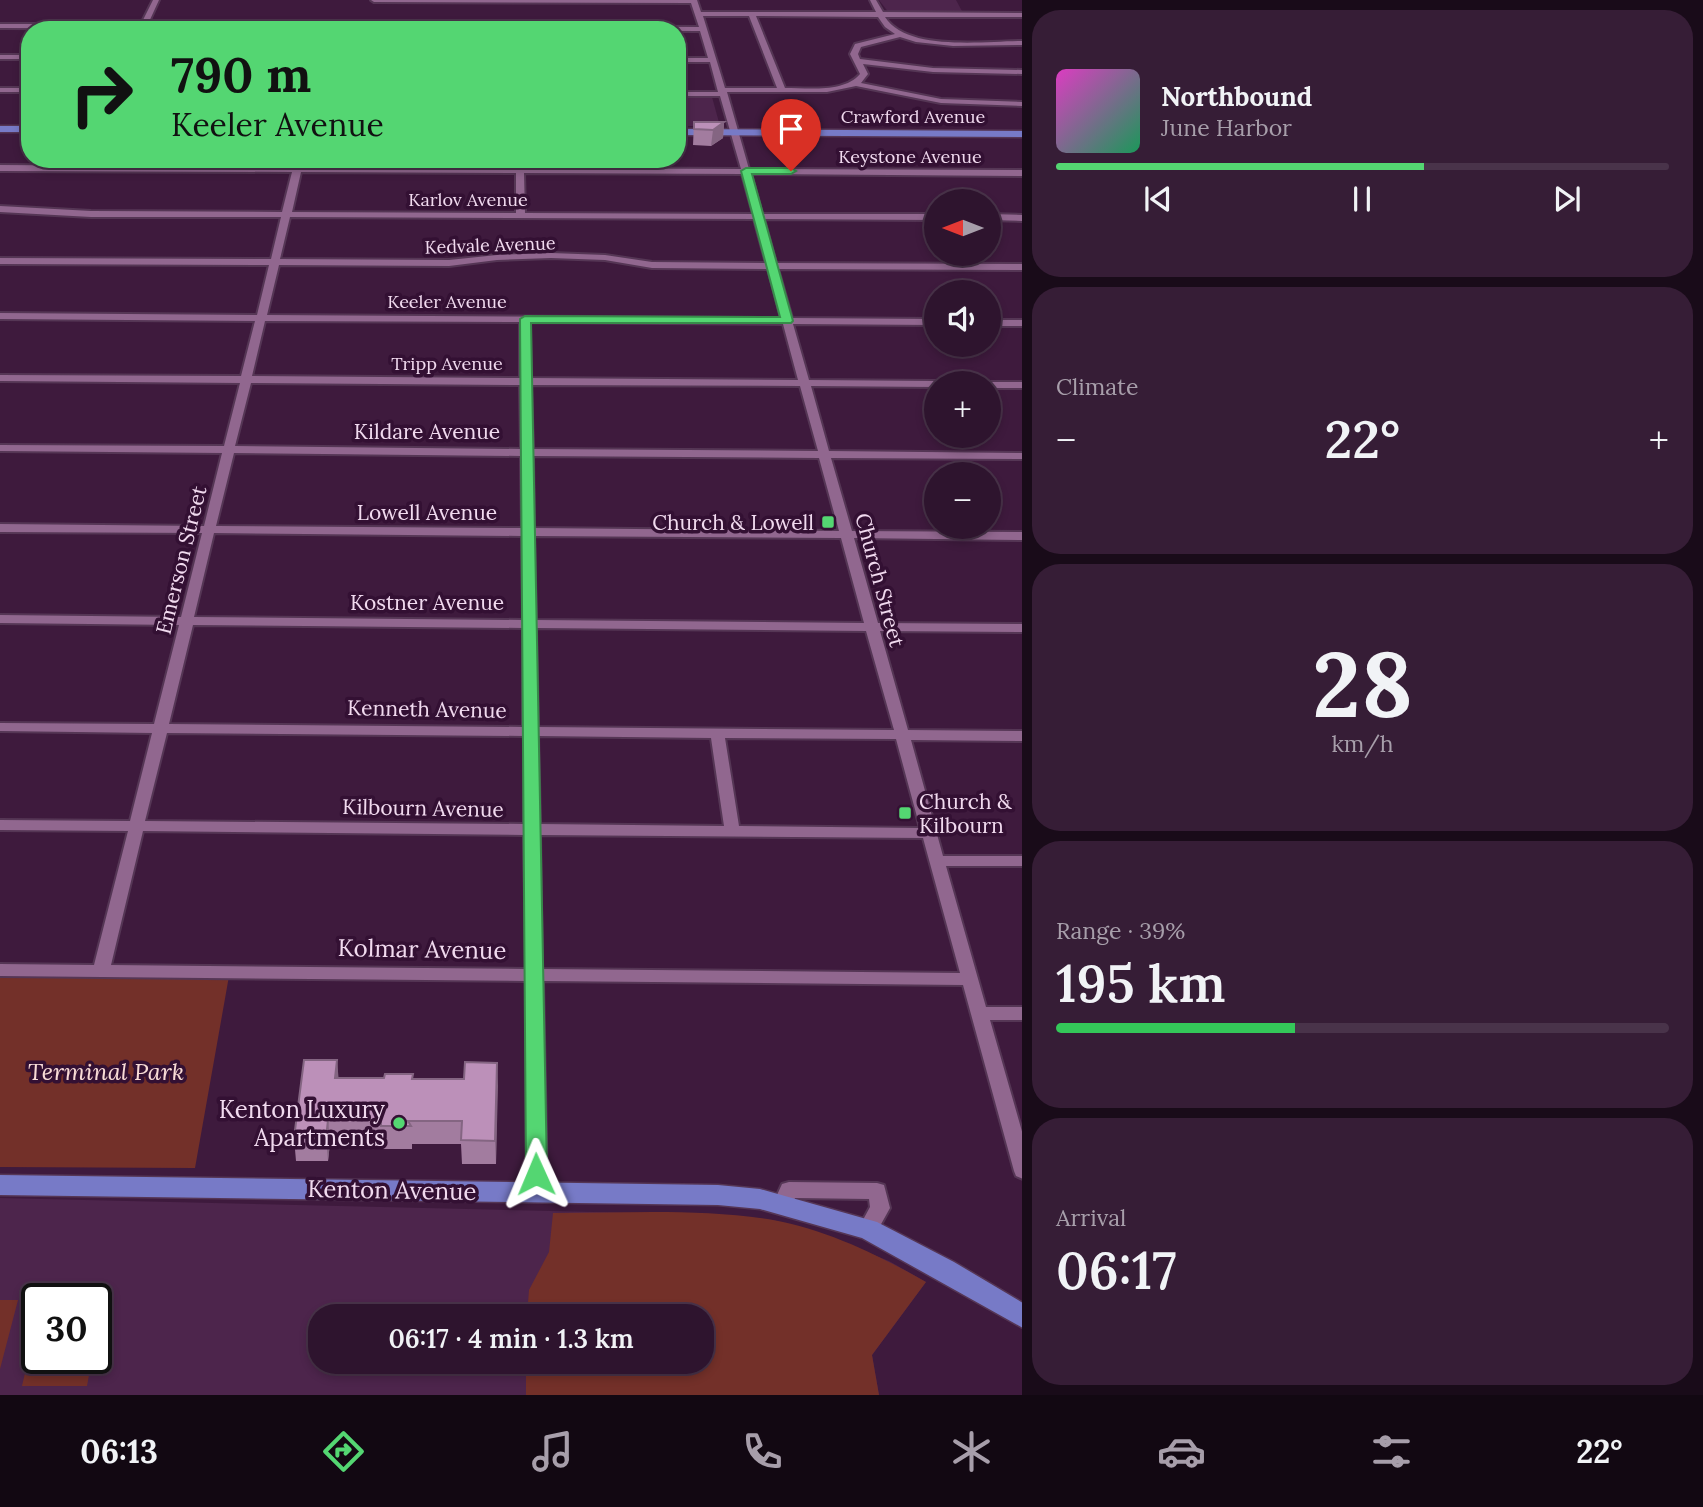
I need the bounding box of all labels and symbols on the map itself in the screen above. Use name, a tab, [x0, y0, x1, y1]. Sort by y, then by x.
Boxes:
pin	[761, 99, 821, 171]
street label: Crawford Avenue	[841, 105, 985, 128]
street label: Keystone Avenue	[838, 145, 982, 168]
street label: Karlov Avenue	[408, 188, 528, 211]
north arrow	[924, 189, 1001, 266]
street label: Kedvale Avenue	[424, 231, 556, 259]
street label: Keeler Avenue	[387, 290, 507, 313]
street label: Tripp Avenue	[391, 352, 503, 375]
street label: Kildare Avenue	[354, 418, 500, 445]
street label: Emerson Street	[149, 482, 213, 637]
street label: Lowell Avenue	[357, 499, 497, 526]
place label: Church & Lowell	[652, 509, 814, 536]
street label: Church Street	[849, 510, 911, 651]
marker: Church & Lowell	[820, 514, 836, 530]
street label: Kostner Avenue	[350, 589, 504, 616]
street label: Kenneth Avenue	[347, 694, 507, 724]
place label: Church & Kilbourn	[919, 788, 1012, 839]
street label: Kilbourn Avenue	[342, 793, 504, 823]
marker: Church & Kilbourn	[897, 805, 913, 821]
street label: Kolmar Avenue	[337, 932, 507, 966]
park label: Terminal Park	[28, 1056, 184, 1087]
place label: Kenton Luxury Apartments	[219, 1094, 385, 1153]
marker: Kenton Luxury Apartments	[391, 1115, 407, 1131]
position arrow	[499, 1137, 573, 1211]
street label: Kenton Avenue	[307, 1173, 477, 1207]
speed limit sign: 30	[21, 1283, 112, 1374]

